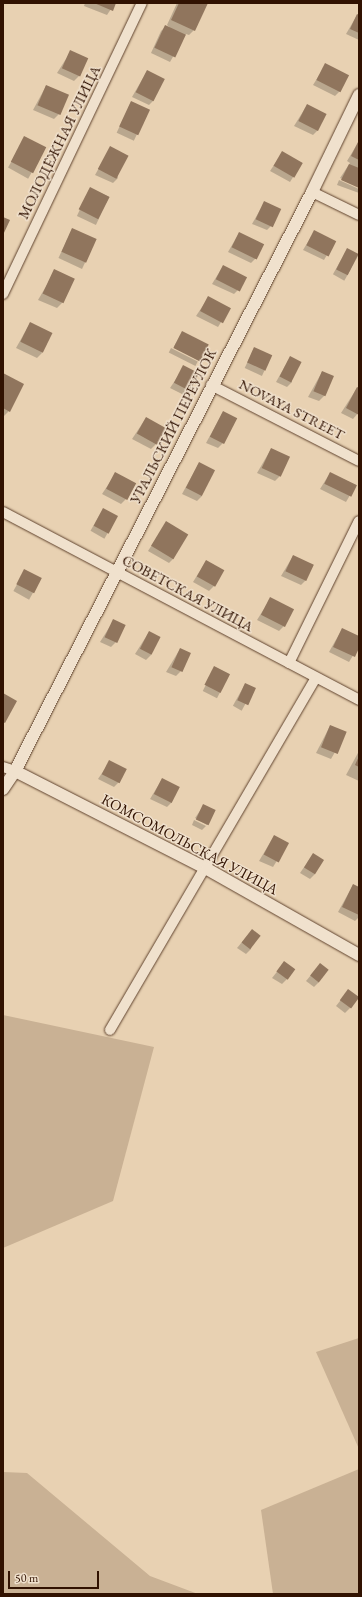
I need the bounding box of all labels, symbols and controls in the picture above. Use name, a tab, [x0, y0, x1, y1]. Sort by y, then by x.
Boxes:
street label: МОЛОДЁЖНАЯ УЛИЦА	[14, 62, 104, 222]
street label: УРАЛЬСКИЙ ПЕРЕУЛОК	[126, 345, 220, 507]
street label: NOVAYA STREET	[236, 375, 348, 443]
street label: СОВЕТСКАЯ УЛИЦА	[119, 551, 257, 635]
street label: КОМСОМОЛЬСКАЯ УЛИЦА	[99, 790, 281, 898]
scale bar	[10, 1563, 101, 1589]
text: 50 m	[15, 1570, 38, 1586]

